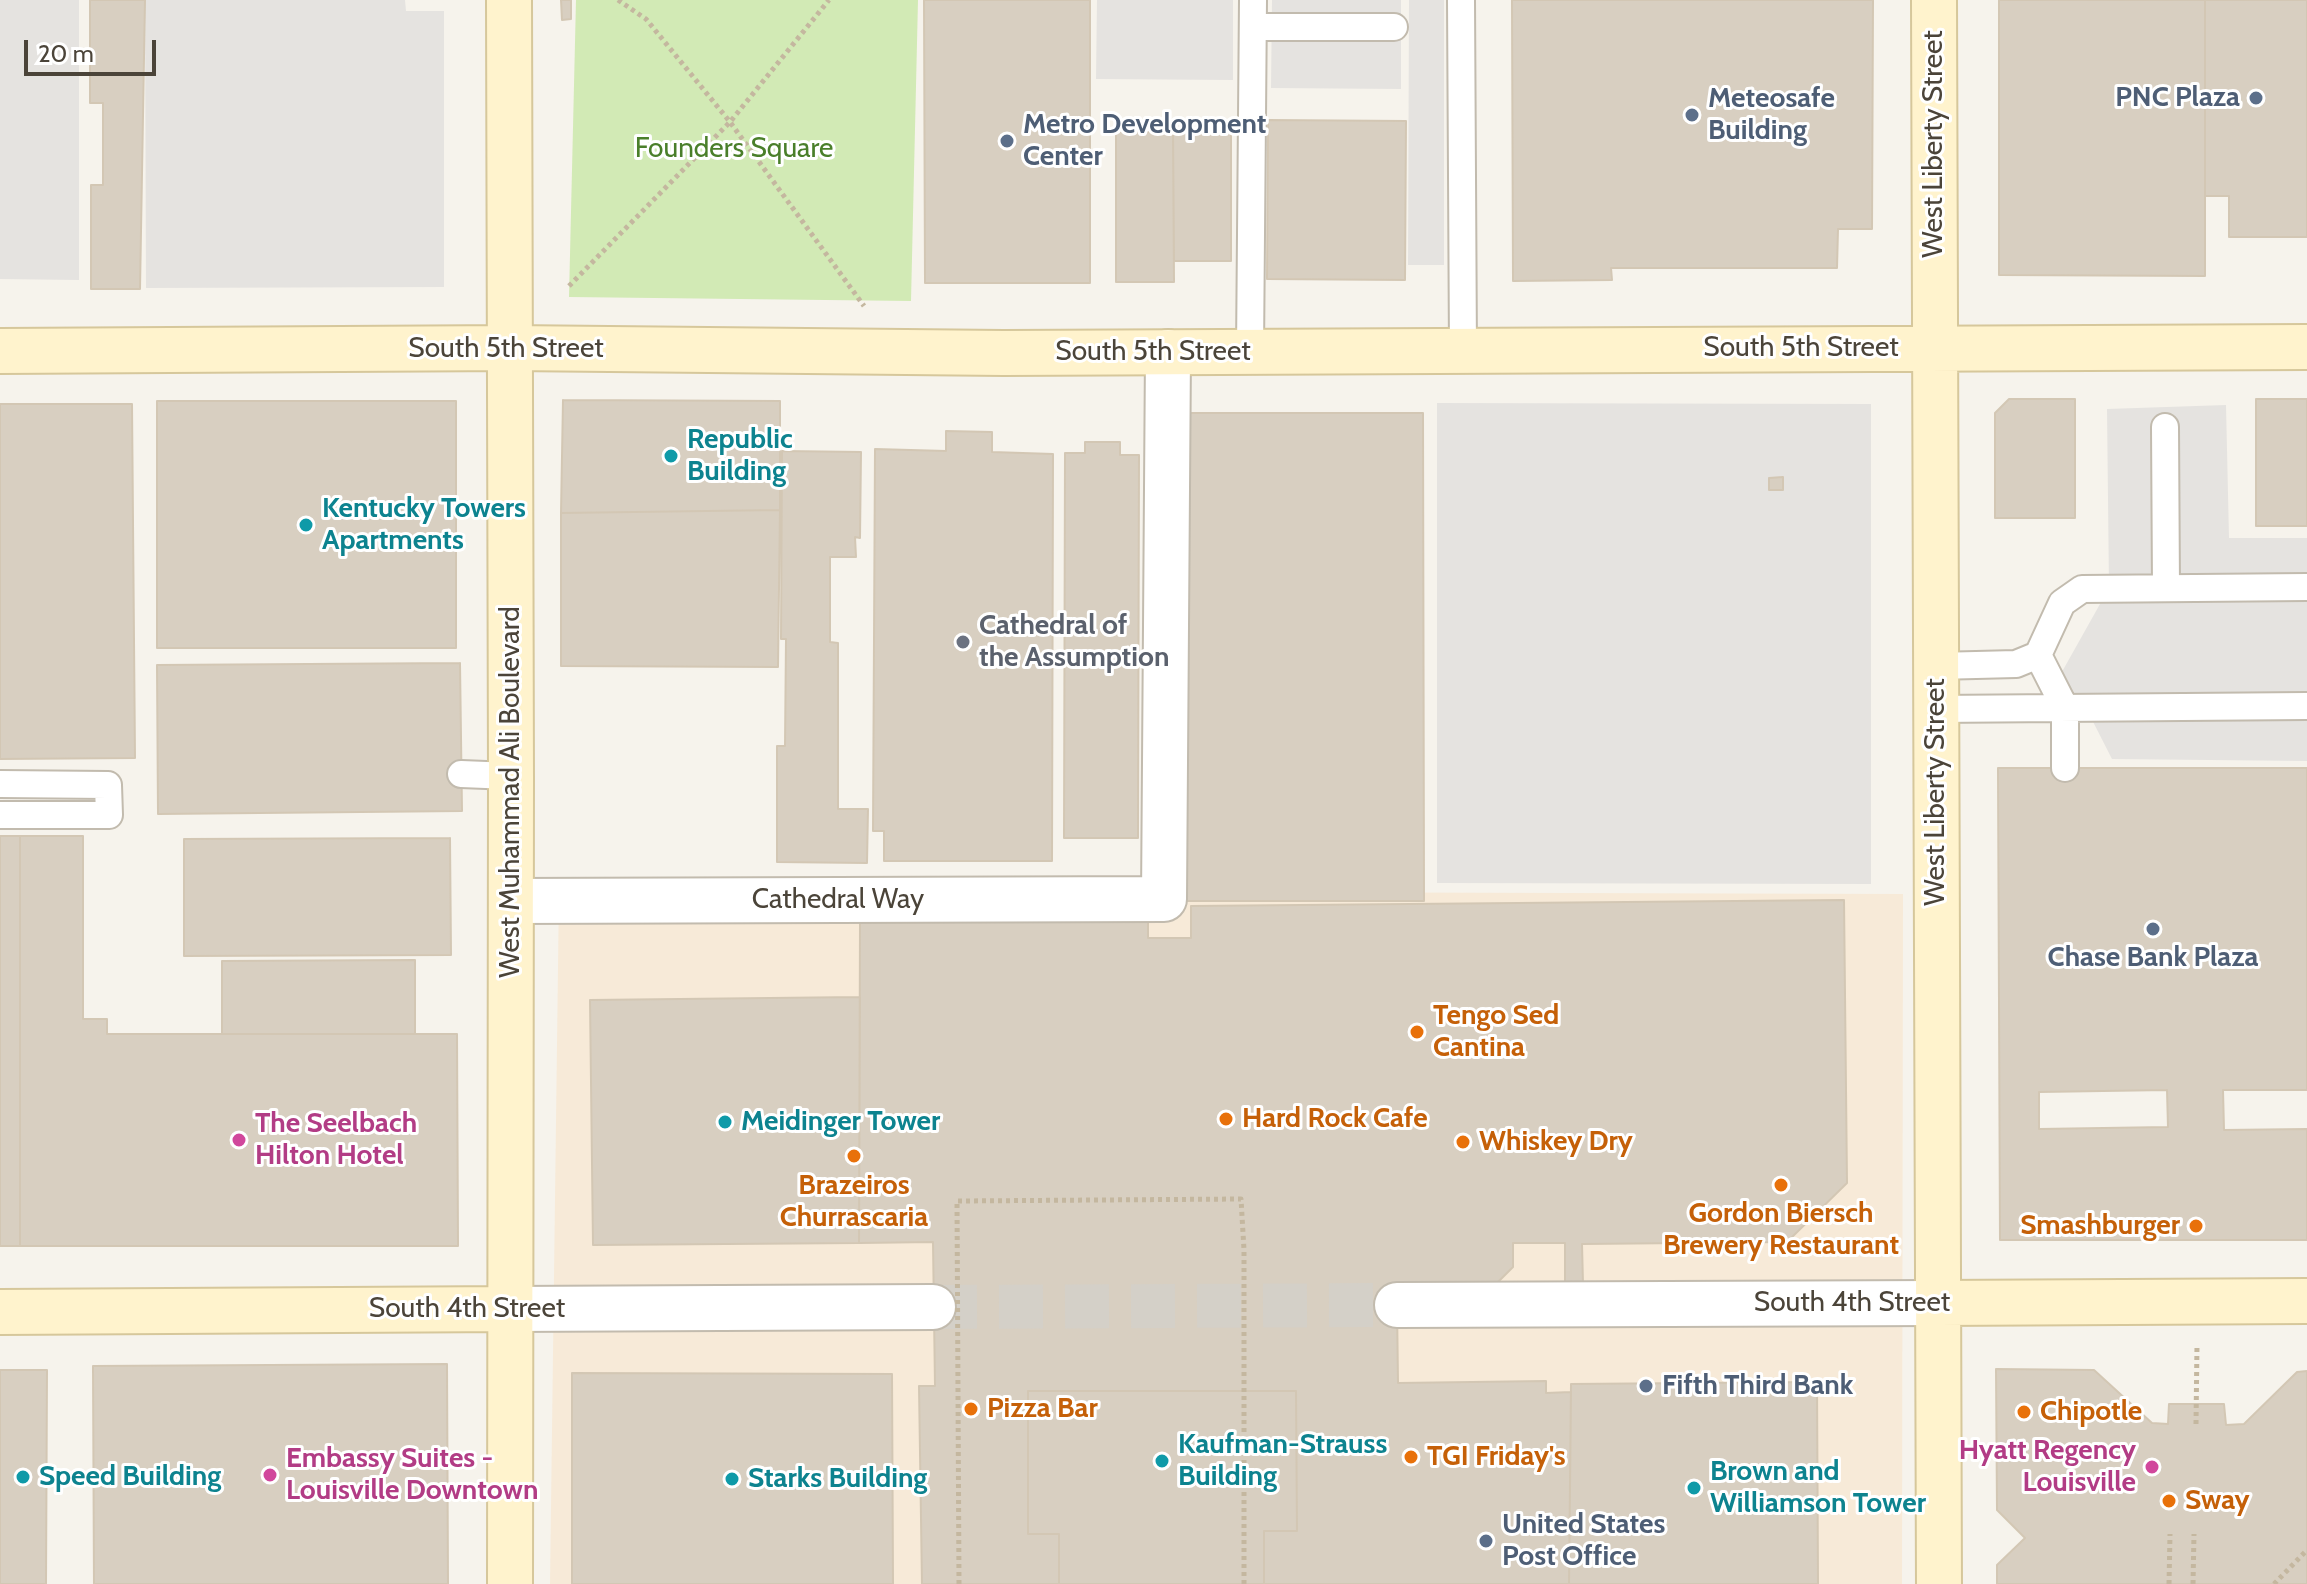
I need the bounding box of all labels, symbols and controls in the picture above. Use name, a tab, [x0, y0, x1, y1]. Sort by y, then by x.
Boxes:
scale bar	[28, 24, 160, 74]
street label: West Liberty Street	[1917, 30, 1951, 258]
text: 20 m	[38, 39, 94, 68]
place label: PNC Plaza	[2115, 81, 2240, 115]
place label: Meteosafe Building	[1708, 82, 1835, 148]
marker: PNC Plaza	[2247, 89, 2265, 107]
marker: Meteosafe Building	[1683, 106, 1701, 124]
place label: Metro Development Center	[1023, 108, 1266, 174]
park label: Founders Square	[635, 132, 833, 166]
marker: Metro Development Center	[998, 132, 1016, 150]
street label: South 5th Street	[1703, 331, 1899, 365]
street label: South 5th Street	[408, 332, 604, 366]
street label: South 5th Street	[1055, 335, 1251, 369]
place label: Republic Building	[687, 423, 793, 489]
marker: Republic Building	[662, 447, 680, 465]
place label: Kentucky Towers Apartments	[322, 492, 526, 558]
marker: Kentucky Towers Apartments	[297, 516, 315, 534]
street label: West Muhammad Ali Boulevard	[494, 606, 528, 978]
place label: Cathedral of the Assumption	[979, 609, 1169, 675]
marker: Cathedral of the Assumption	[954, 633, 972, 651]
street label: West Liberty Street	[1919, 678, 1953, 906]
street label: Cathedral Way	[752, 883, 924, 917]
marker: Chase Bank Plaza	[2144, 920, 2162, 938]
place label: Chase Bank Plaza	[2048, 941, 2258, 975]
place label: Tengo Sed Cantina	[1433, 999, 1559, 1065]
marker: Tengo Sed Cantina	[1408, 1023, 1426, 1041]
place label: Hard Rock Cafe	[1242, 1102, 1428, 1136]
place label: Meidinger Tower	[741, 1105, 940, 1139]
place label: The Seelbach Hilton Hotel	[255, 1107, 417, 1173]
marker: Hard Rock Cafe	[1217, 1110, 1235, 1128]
marker: Meidinger Tower	[716, 1113, 734, 1131]
place label: Whiskey Dry	[1479, 1125, 1633, 1159]
marker: The Seelbach Hilton Hotel	[230, 1131, 248, 1149]
marker: Whiskey Dry	[1454, 1133, 1472, 1151]
marker: Brazeiros Churrascaria	[845, 1147, 863, 1165]
place label: Brazeiros Churrascaria	[780, 1169, 928, 1235]
marker: Gordon Biersch Brewery Restaurant	[1772, 1176, 1790, 1194]
place label: Gordon Biersch Brewery Restaurant	[1663, 1197, 1899, 1263]
place label: Smashburger	[2020, 1209, 2180, 1243]
marker: Smashburger	[2187, 1217, 2205, 1235]
street label: South 4th Street	[1754, 1286, 1950, 1320]
street label: South 4th Street	[369, 1292, 565, 1326]
place label: Fifth Third Bank	[1662, 1369, 1853, 1403]
marker: Fifth Third Bank	[1637, 1377, 1655, 1395]
place label: Pizza Bar	[987, 1392, 1098, 1426]
place label: Chipotle	[2040, 1395, 2142, 1429]
marker: Pizza Bar	[962, 1400, 980, 1418]
marker: Chipotle	[2015, 1403, 2033, 1421]
place label: Kaufman-Strauss Building	[1178, 1428, 1387, 1494]
place label: Hyatt Regency Louisville	[1959, 1434, 2136, 1500]
place label: TGI Friday's	[1427, 1440, 1566, 1474]
place label: Embassy Suites - Louisville Downtown	[286, 1442, 538, 1508]
marker: TGI Friday's	[1402, 1448, 1420, 1466]
marker: Kaufman-Strauss Building	[1153, 1452, 1171, 1470]
place label: Brown and Williamson Tower	[1710, 1455, 1926, 1521]
marker: Hyatt Regency Louisville	[2143, 1458, 2161, 1476]
place label: Speed Building	[39, 1460, 221, 1494]
place label: Starks Building	[748, 1462, 927, 1496]
marker: Embassy Suites - Louisville Downtown	[261, 1466, 279, 1484]
marker: Speed Building	[14, 1468, 32, 1486]
marker: Starks Building	[723, 1470, 741, 1488]
marker: Brown and Williamson Tower	[1685, 1479, 1703, 1497]
place label: Sway	[2185, 1484, 2250, 1518]
marker: Sway	[2160, 1492, 2178, 1510]
place label: United States Post Office	[1502, 1508, 1665, 1574]
marker: United States Post Office	[1477, 1532, 1495, 1550]

